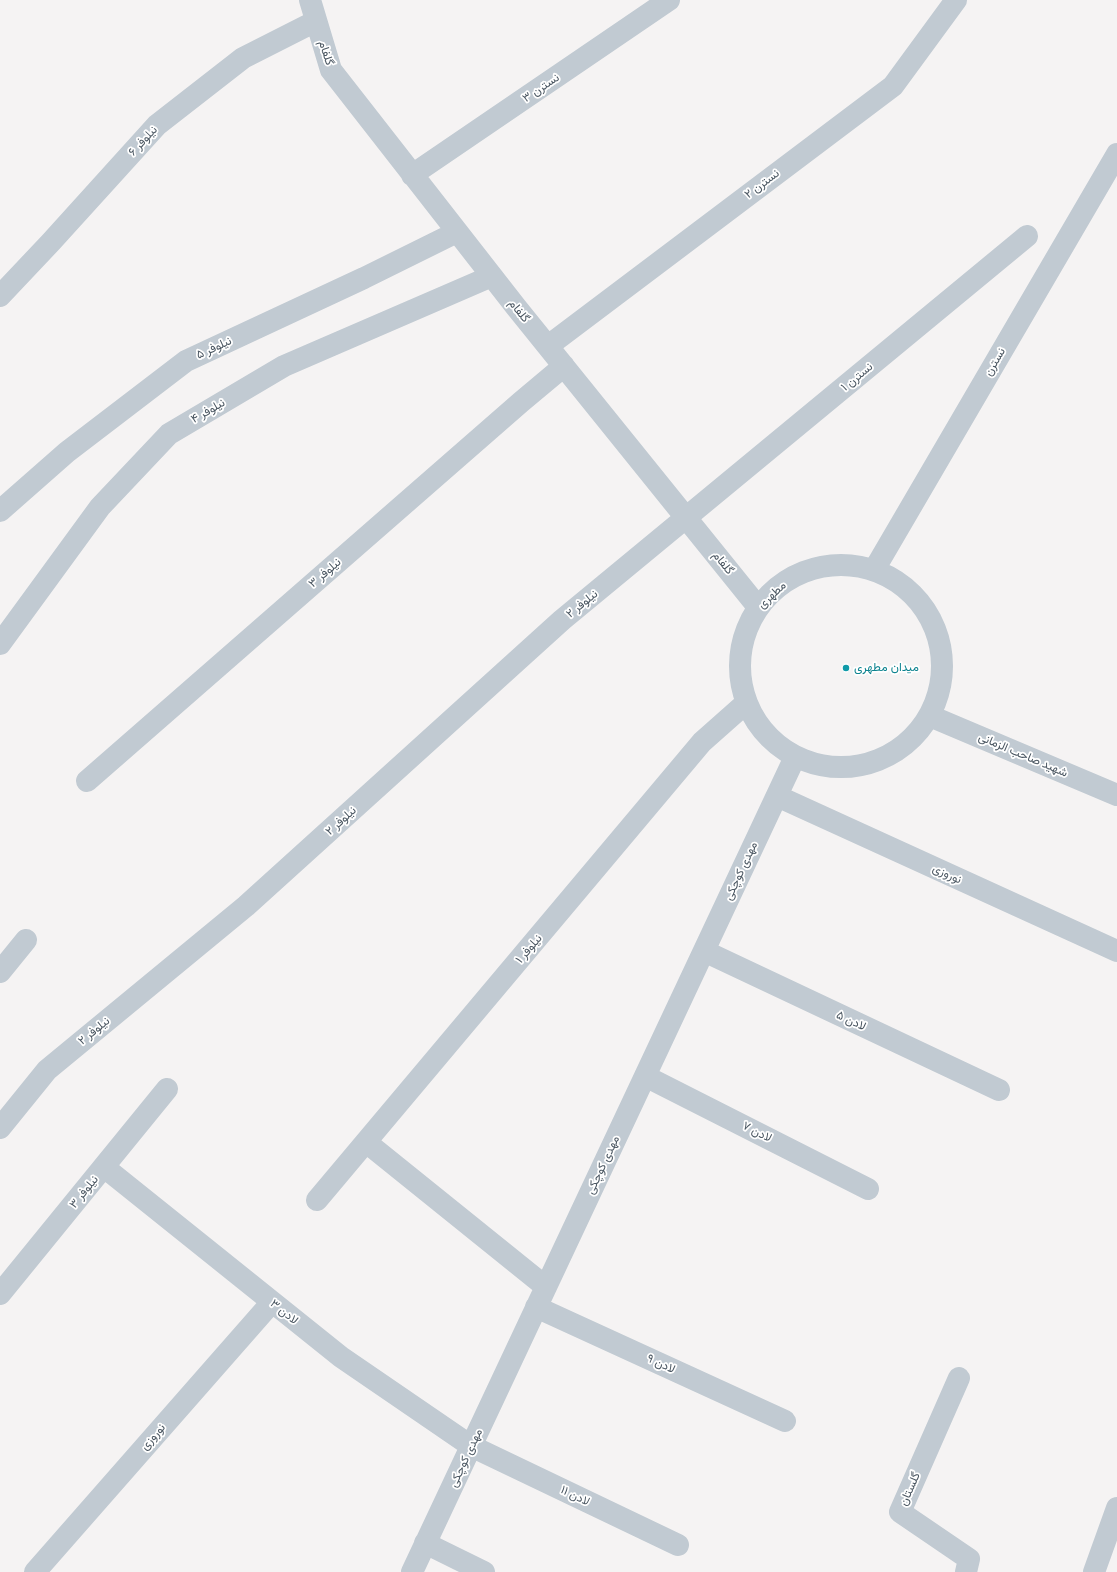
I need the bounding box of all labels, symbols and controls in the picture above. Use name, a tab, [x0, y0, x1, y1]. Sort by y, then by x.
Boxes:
street label: گلفام	[315, 39, 337, 67]
street label: نسترن ۳	[520, 70, 562, 106]
street label: نیلوفر ۶	[125, 123, 161, 159]
street label: نسترن ۲	[742, 166, 782, 202]
street label: گلفام	[505, 297, 533, 325]
street label: نیلوفر ۵	[194, 334, 234, 362]
street label: نسترن	[981, 345, 1009, 379]
street label: نسترن ۱	[838, 360, 876, 394]
street label: نیلوفر ۴	[188, 395, 228, 427]
street label: گلفام	[709, 549, 737, 577]
street label: نیلوفر ۳	[306, 555, 344, 591]
street label: مطهری	[755, 578, 789, 612]
street label: نیلوفر ۲	[563, 587, 601, 621]
place label: میدان مطهری	[854, 661, 919, 675]
marker: میدان مطهری	[841, 663, 851, 673]
street label: شهید صاحب الزمانی	[976, 730, 1070, 780]
street label: نیلوفر ۲	[323, 803, 359, 839]
street label: مهدی کوچکی	[721, 839, 761, 903]
street label: نوروزی	[930, 861, 964, 887]
street label: نیلوفر ۱	[513, 931, 545, 967]
street label: لادن ۵	[834, 1008, 868, 1034]
street label: نیلوفر ۲	[75, 1014, 113, 1048]
street label: لادن ۷	[740, 1119, 774, 1145]
street label: مهدی کوچکی	[583, 1133, 623, 1197]
street label: نیلوفر ۳	[66, 1173, 102, 1211]
street label: لادن ۳	[267, 1296, 301, 1328]
street label: لادن ۹	[645, 1351, 677, 1377]
street label: نوروزی	[138, 1421, 168, 1453]
street label: مهدی کوچکی	[446, 1426, 486, 1490]
street label: گلستان	[896, 1470, 924, 1508]
street label: لادن ۱۱	[558, 1483, 592, 1509]

